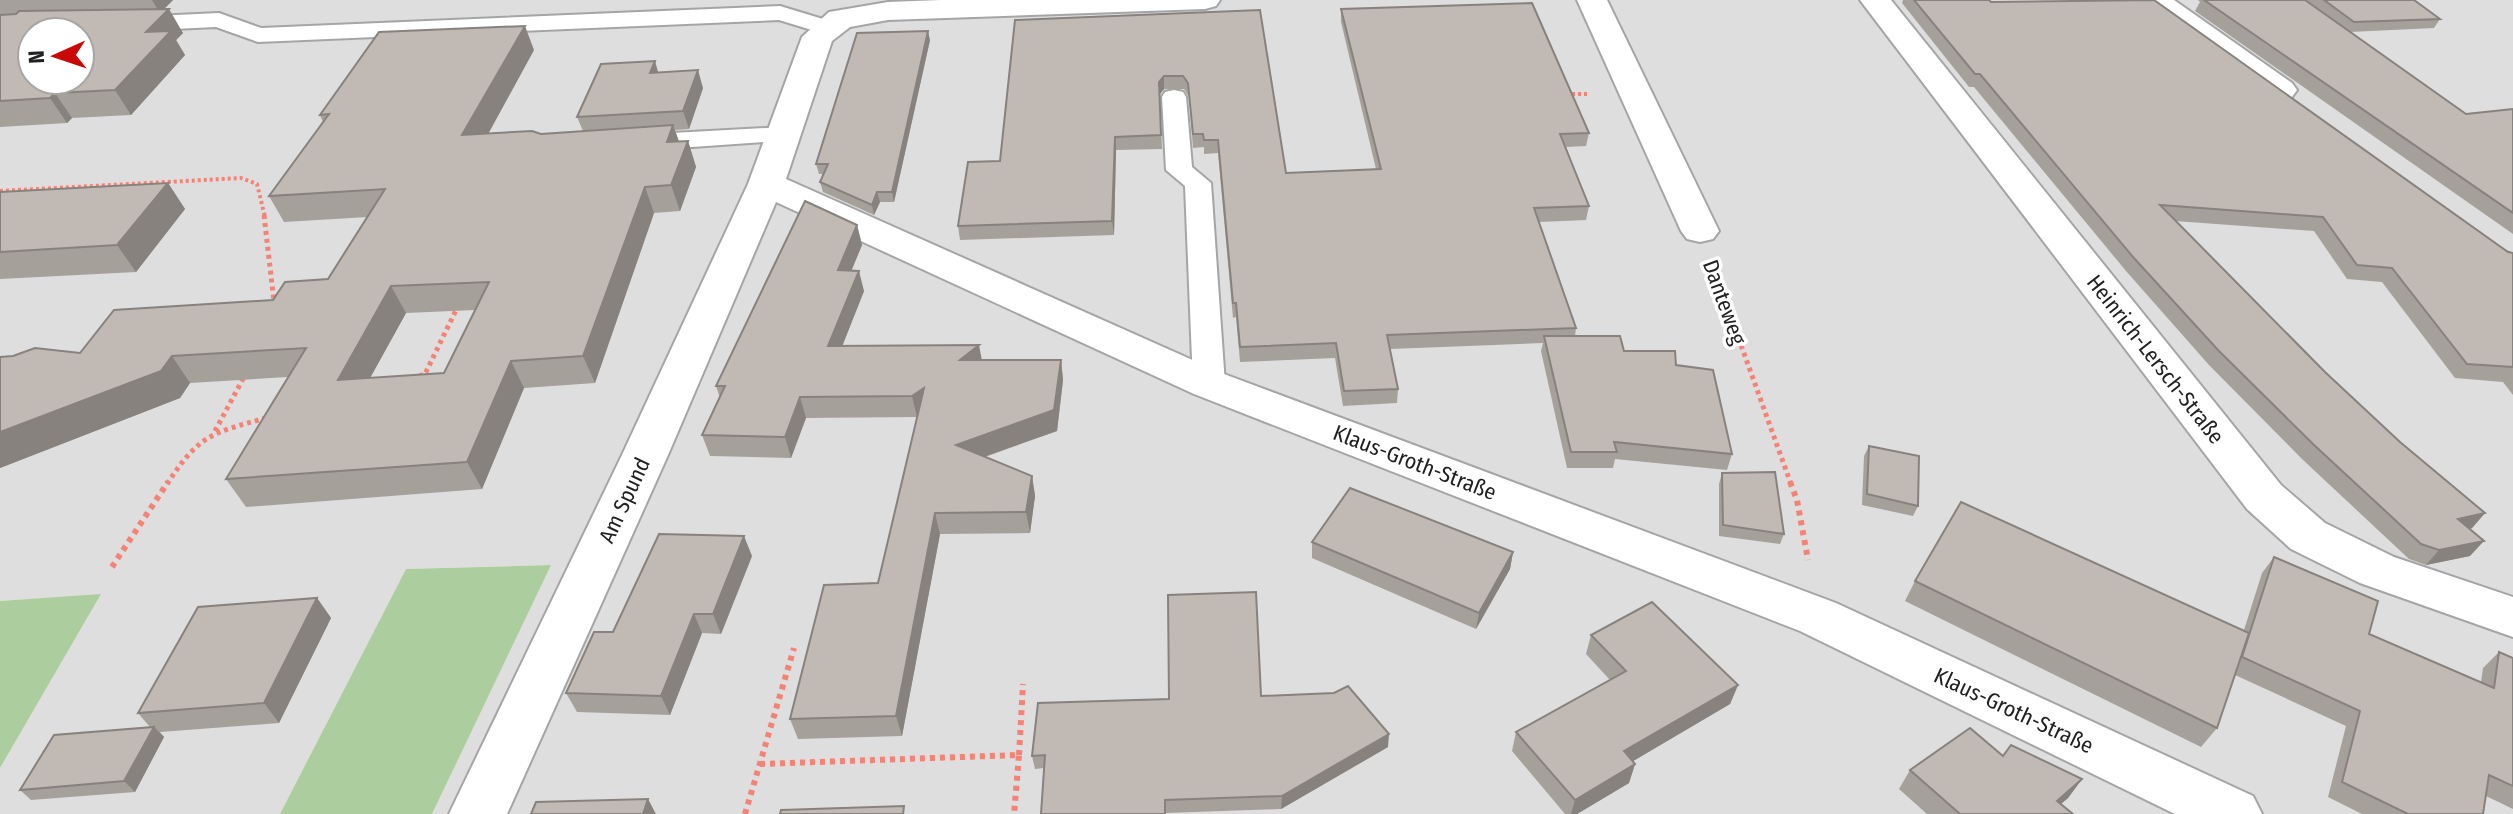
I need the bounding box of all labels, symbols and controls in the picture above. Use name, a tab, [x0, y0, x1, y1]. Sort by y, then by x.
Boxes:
north arrow	[16, 16, 96, 96]
text: N	[23, 50, 50, 64]
street label: Danteweg	[1697, 256, 1753, 349]
street label: Heinrich-Lersch-Straße	[2081, 269, 2230, 449]
street label: Klaus-Groth-Straße	[1329, 419, 1500, 506]
street label: Am Spund	[593, 453, 656, 547]
street label: Klaus-Groth-Straße	[1930, 662, 2098, 759]

